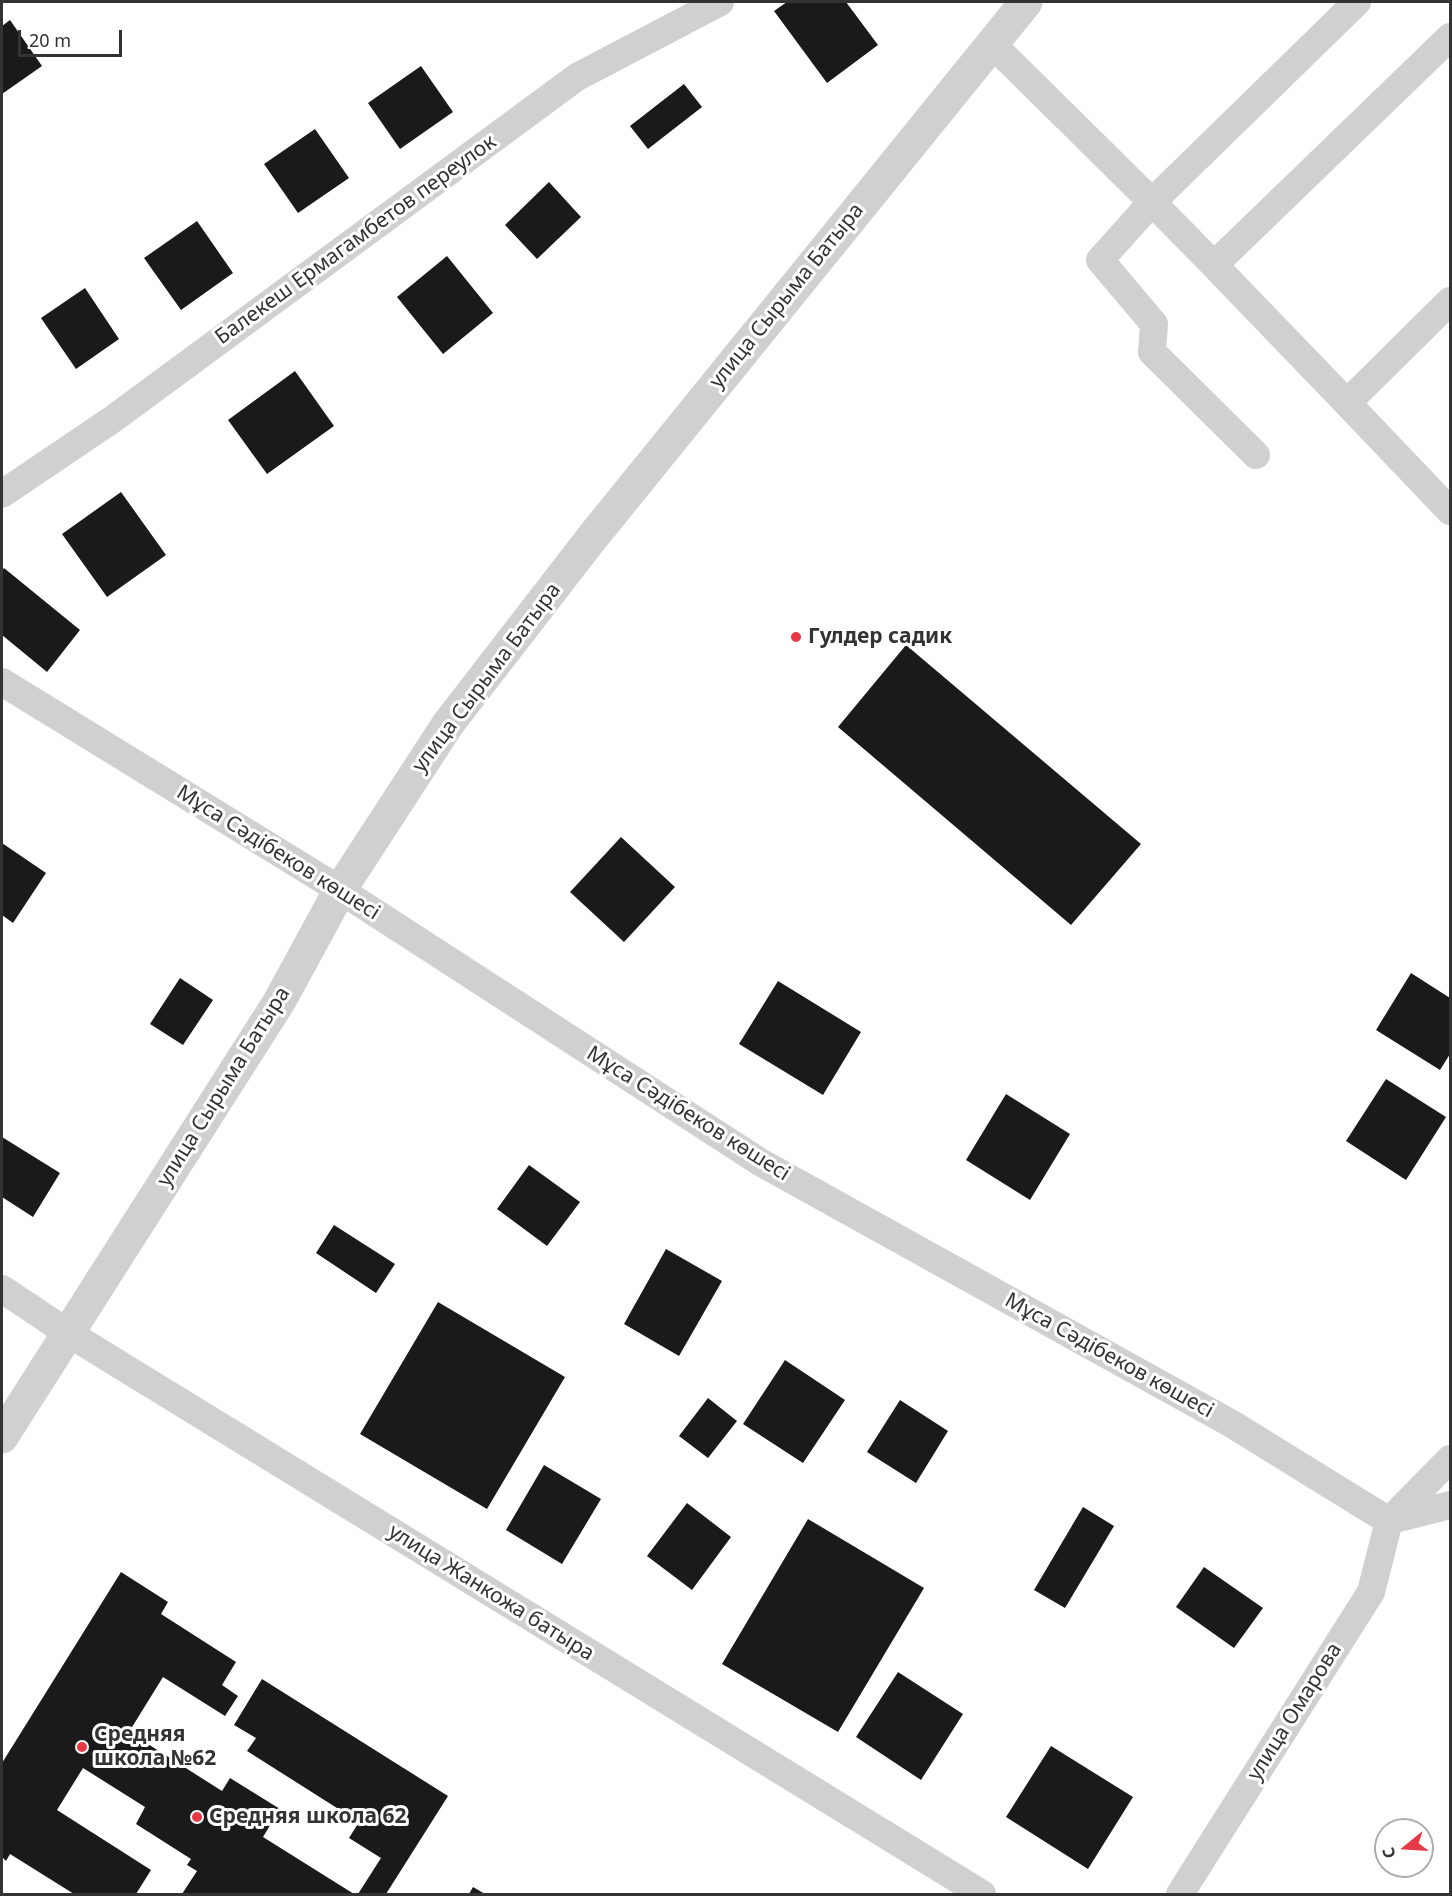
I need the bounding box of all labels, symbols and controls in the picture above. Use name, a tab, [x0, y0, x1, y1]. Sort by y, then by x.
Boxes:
scale bar	[21, 18, 124, 56]
text: 20 m	[29, 28, 71, 52]
street label: Балекеш Ермагамбетов переулок	[211, 130, 501, 350]
street label: улица Сырыма Батыра	[705, 198, 869, 394]
street label: улица Сырыма Батыра	[407, 578, 567, 778]
place label: Гулдер садик	[808, 624, 952, 650]
marker: Гулдер садик	[789, 630, 803, 644]
street label: Мұса Сәдібеков көшесі	[172, 780, 384, 926]
street label: улица Сырыма Батыра	[152, 982, 296, 1192]
street label: Мұса Сәдібеков көшесі	[582, 1041, 794, 1187]
street label: Мұса Сәдібеков көшесі	[1000, 1288, 1218, 1424]
street label: улица Жанкожа батыра	[383, 1519, 599, 1667]
street label: улица Омарова	[1243, 1639, 1347, 1785]
place label: Средняя школа №62	[94, 1722, 216, 1772]
marker: Средняя школа №62	[75, 1740, 89, 1754]
place label: Средняя школа 62	[209, 1804, 407, 1830]
marker: Средняя школа 62	[190, 1810, 204, 1824]
north arrow	[1374, 1818, 1434, 1878]
text: С	[1377, 1845, 1401, 1861]

